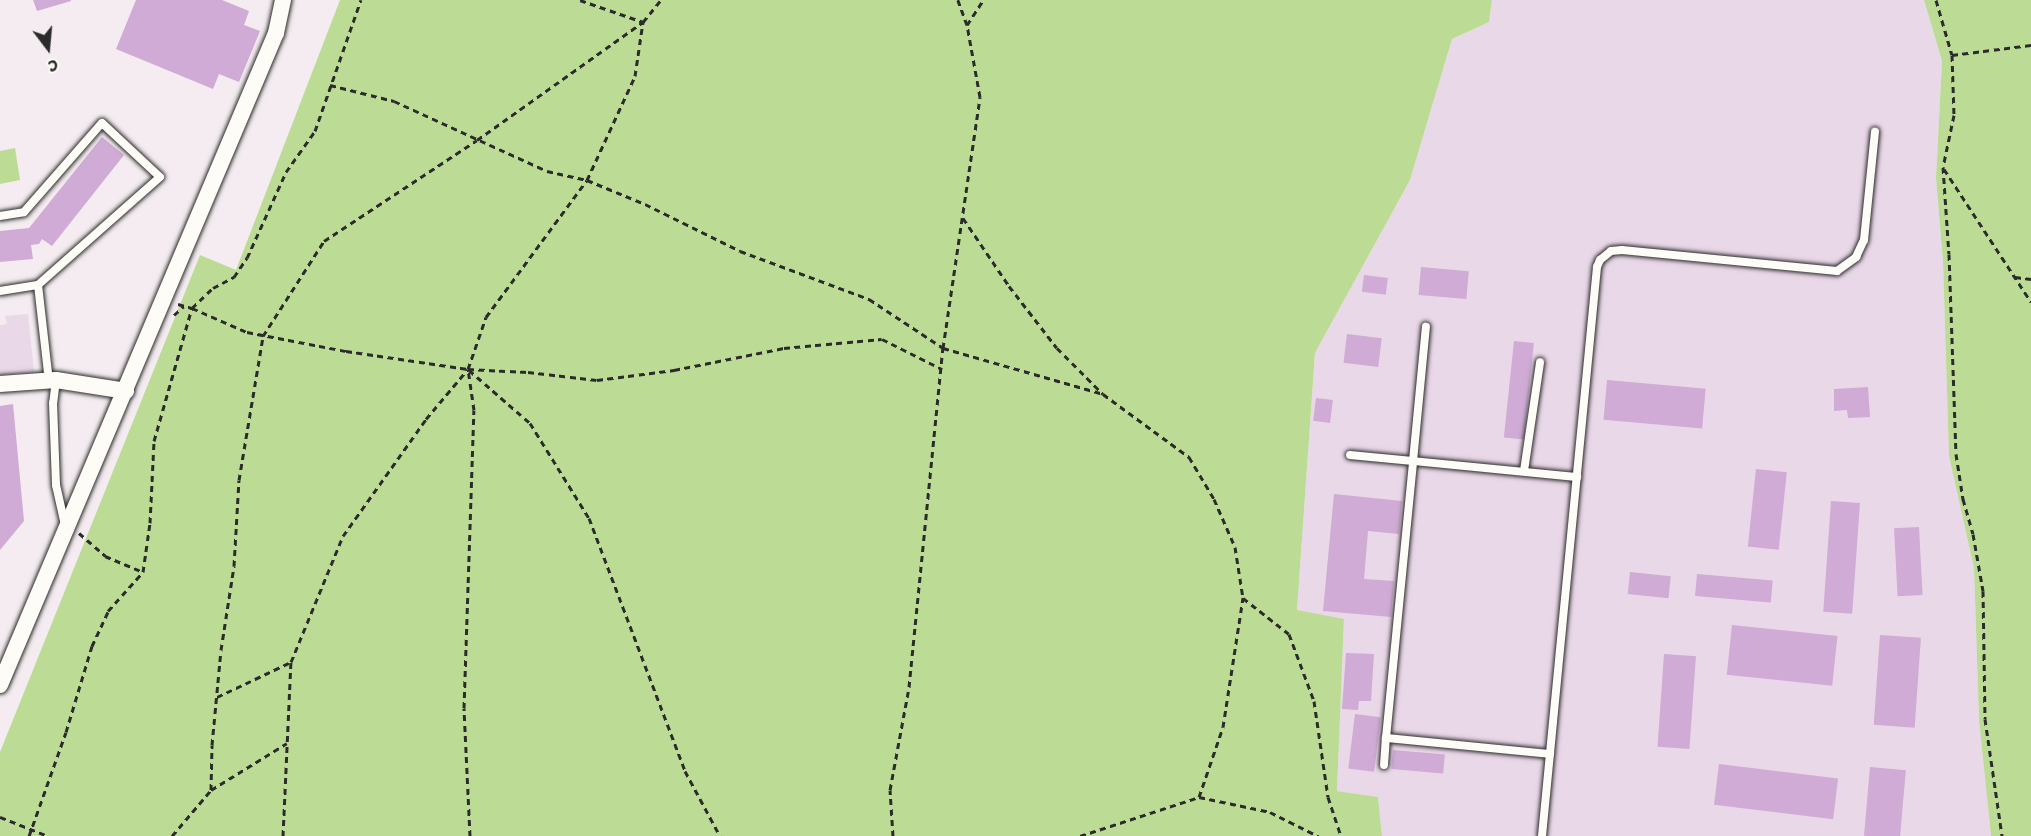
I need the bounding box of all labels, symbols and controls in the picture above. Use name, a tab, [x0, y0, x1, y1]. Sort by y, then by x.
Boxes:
north arrow	[18, 18, 78, 78]
text: С	[45, 54, 61, 77]

